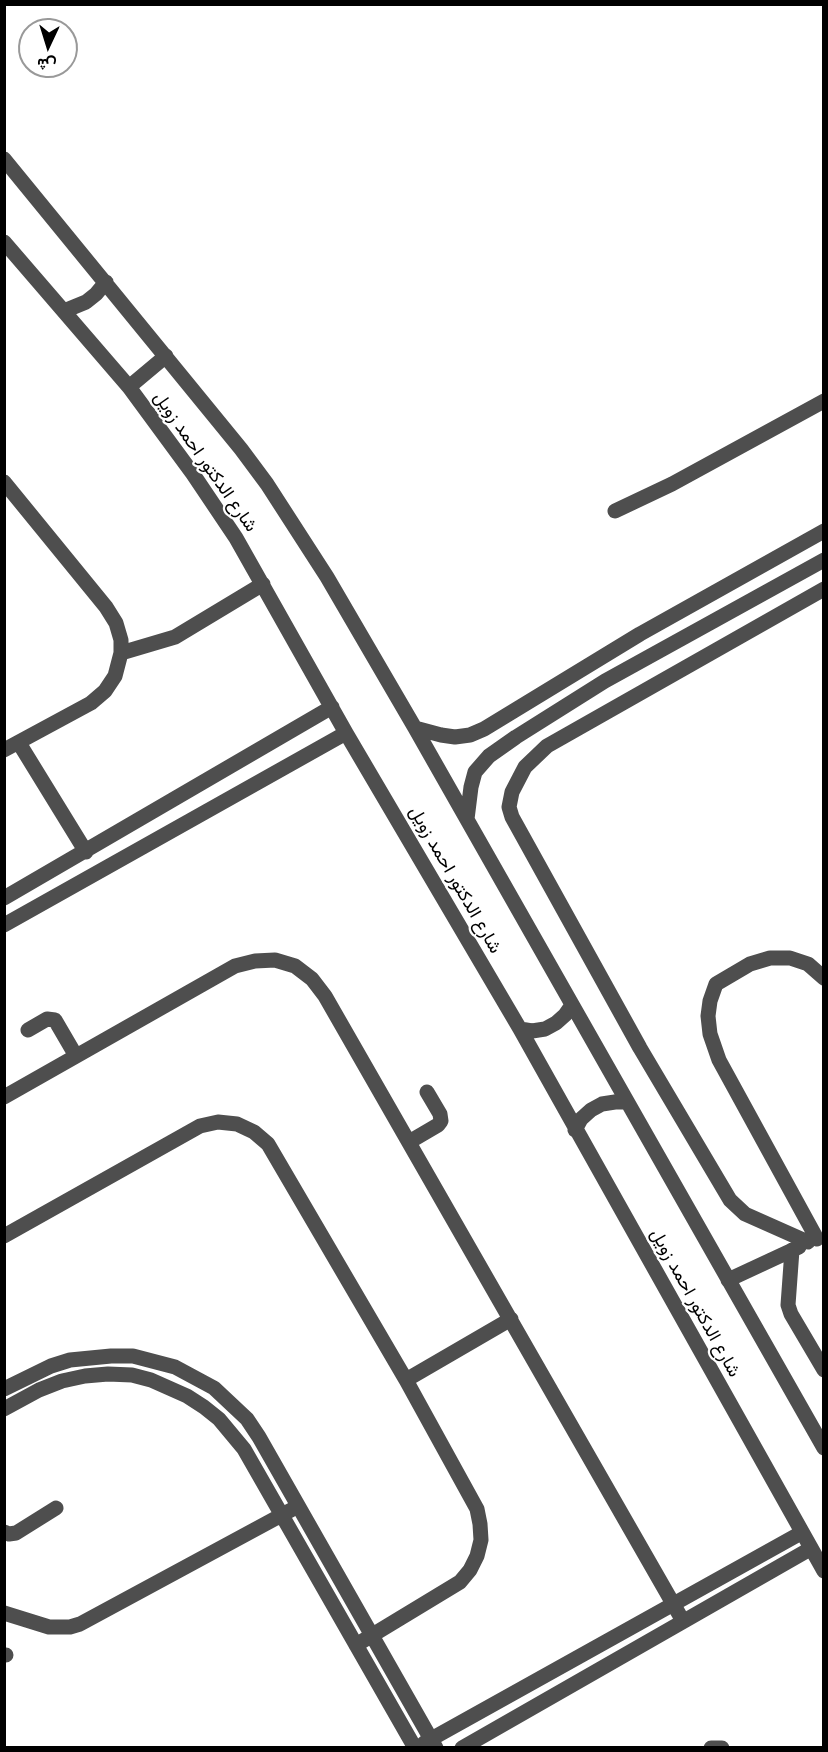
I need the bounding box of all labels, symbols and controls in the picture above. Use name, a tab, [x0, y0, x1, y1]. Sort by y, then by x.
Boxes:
north arrow	[18, 18, 78, 78]
text: ش	[37, 54, 57, 75]
street label: شارع الدكتور احمد زويل	[149, 388, 261, 536]
street label: شارع الدكتور احمد زويل	[404, 803, 506, 957]
street label: شارع الدكتور احمد زويل	[645, 1225, 745, 1381]

